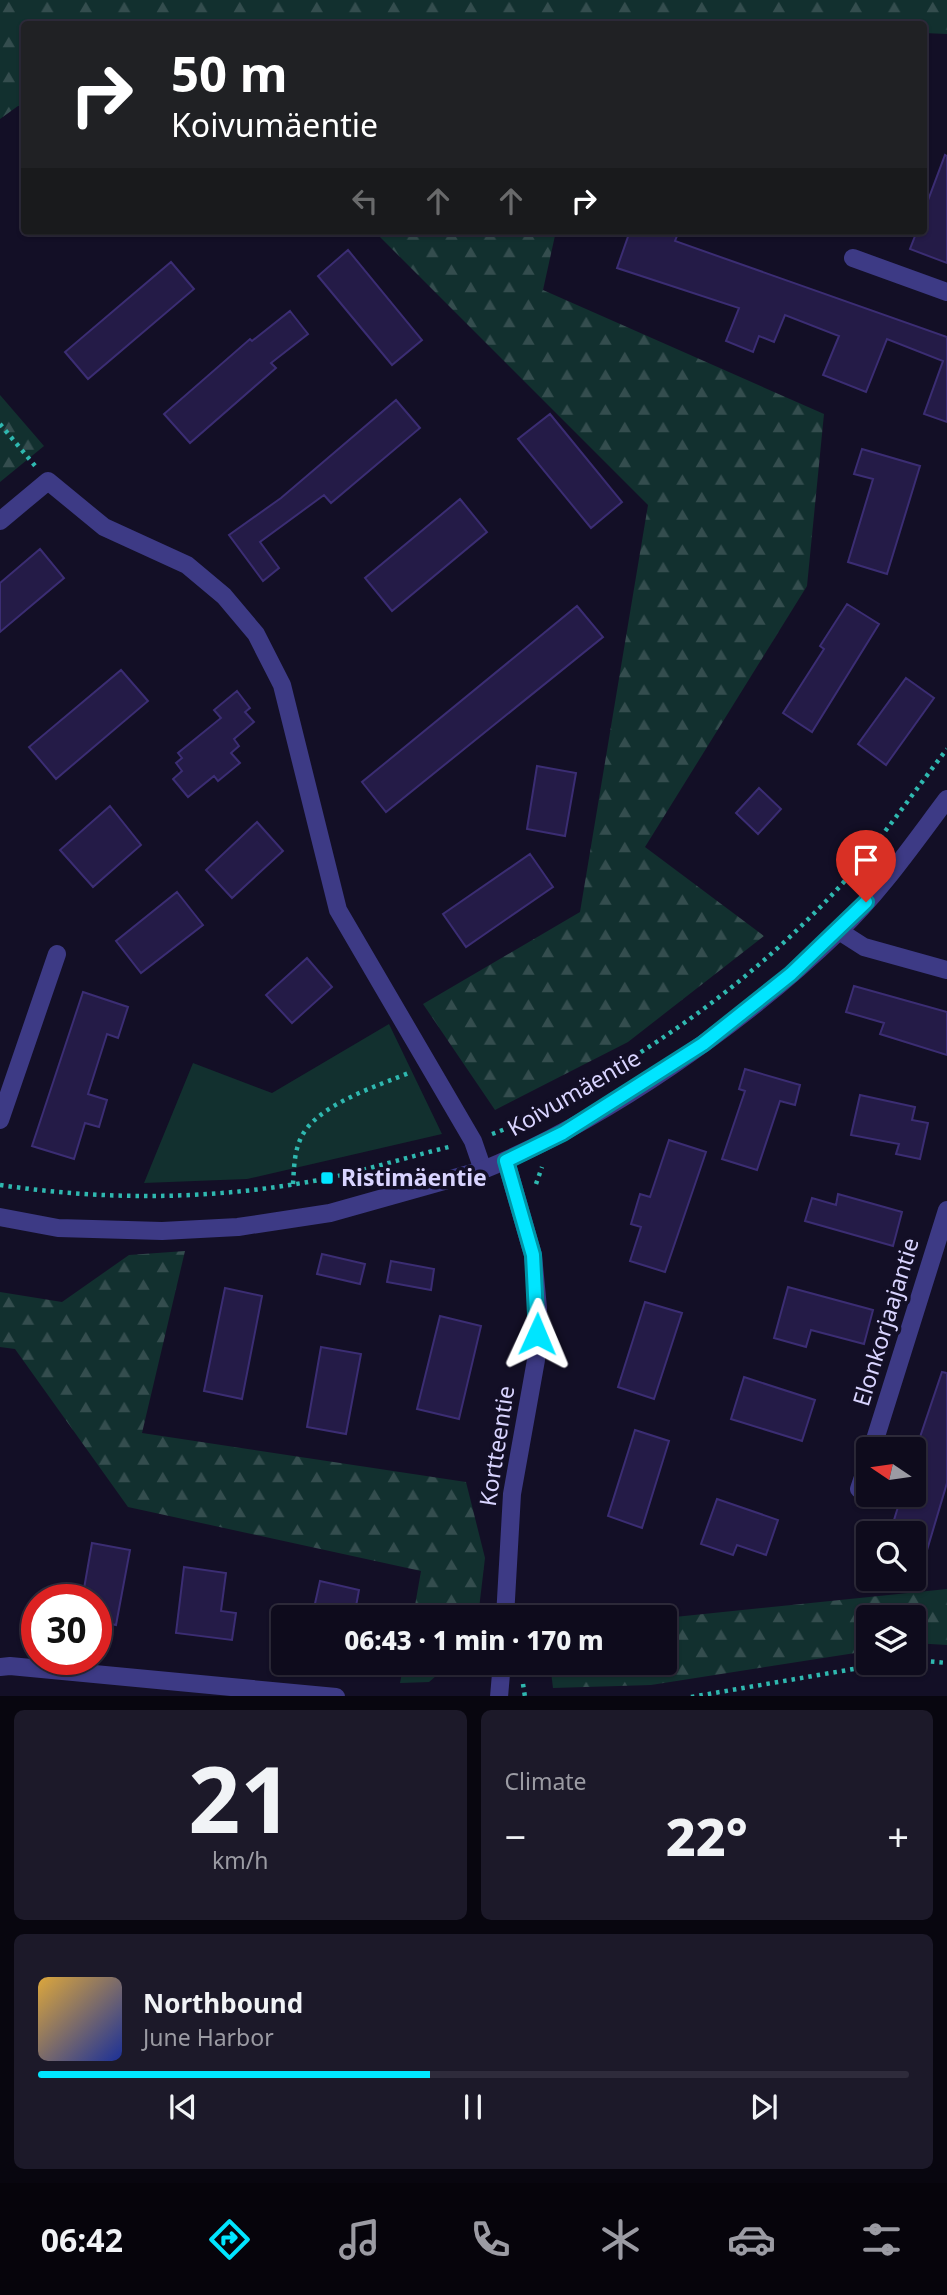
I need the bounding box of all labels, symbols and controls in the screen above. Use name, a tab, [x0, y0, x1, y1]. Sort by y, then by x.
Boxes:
text: 50 m	[171, 40, 288, 106]
icon: right	[56, 49, 147, 140]
text: Koivumäentie	[171, 103, 378, 146]
icon: left	[346, 182, 384, 220]
icon: ahead	[419, 182, 457, 220]
icon: ahead	[492, 182, 530, 220]
icon: right	[565, 182, 603, 220]
pin	[836, 830, 896, 902]
icon: arrive	[847, 841, 885, 879]
street label: Koivumäentie	[501, 1041, 646, 1143]
place label: Ristimäentie	[341, 1161, 487, 1193]
marker: Ristimäentie	[319, 1170, 335, 1186]
street label: Elonkorjaajantie	[844, 1234, 926, 1410]
position arrow	[500, 1297, 574, 1371]
street label: Kortteentie	[471, 1383, 521, 1508]
north arrow	[856, 1437, 926, 1507]
map controls	[856, 1437, 926, 1675]
button: search	[856, 1521, 926, 1591]
speed limit sign: 30	[21, 1584, 112, 1675]
button: layers	[856, 1605, 926, 1675]
text: 06:43 · 1 min · 170 m	[344, 1622, 604, 1658]
text: 21	[188, 1736, 292, 1860]
text: Climate	[505, 1765, 587, 1797]
text: 22°	[666, 1800, 748, 1871]
text: −	[505, 1810, 526, 1862]
text: +	[887, 1810, 909, 1862]
text: km/h	[212, 1844, 269, 1876]
text: Northbound	[143, 1985, 303, 2021]
text: June Harbor	[143, 2021, 274, 2053]
icon: previous	[164, 2088, 202, 2126]
icon: pause	[454, 2088, 492, 2126]
icon: next	[745, 2088, 783, 2126]
icon: directions	[205, 2215, 254, 2264]
icon: music	[335, 2215, 384, 2264]
icon: phone	[466, 2215, 515, 2264]
icon: climate	[596, 2215, 645, 2264]
icon: car	[727, 2215, 776, 2264]
icon: filters	[857, 2215, 906, 2264]
text: 06:42	[41, 2218, 123, 2261]

